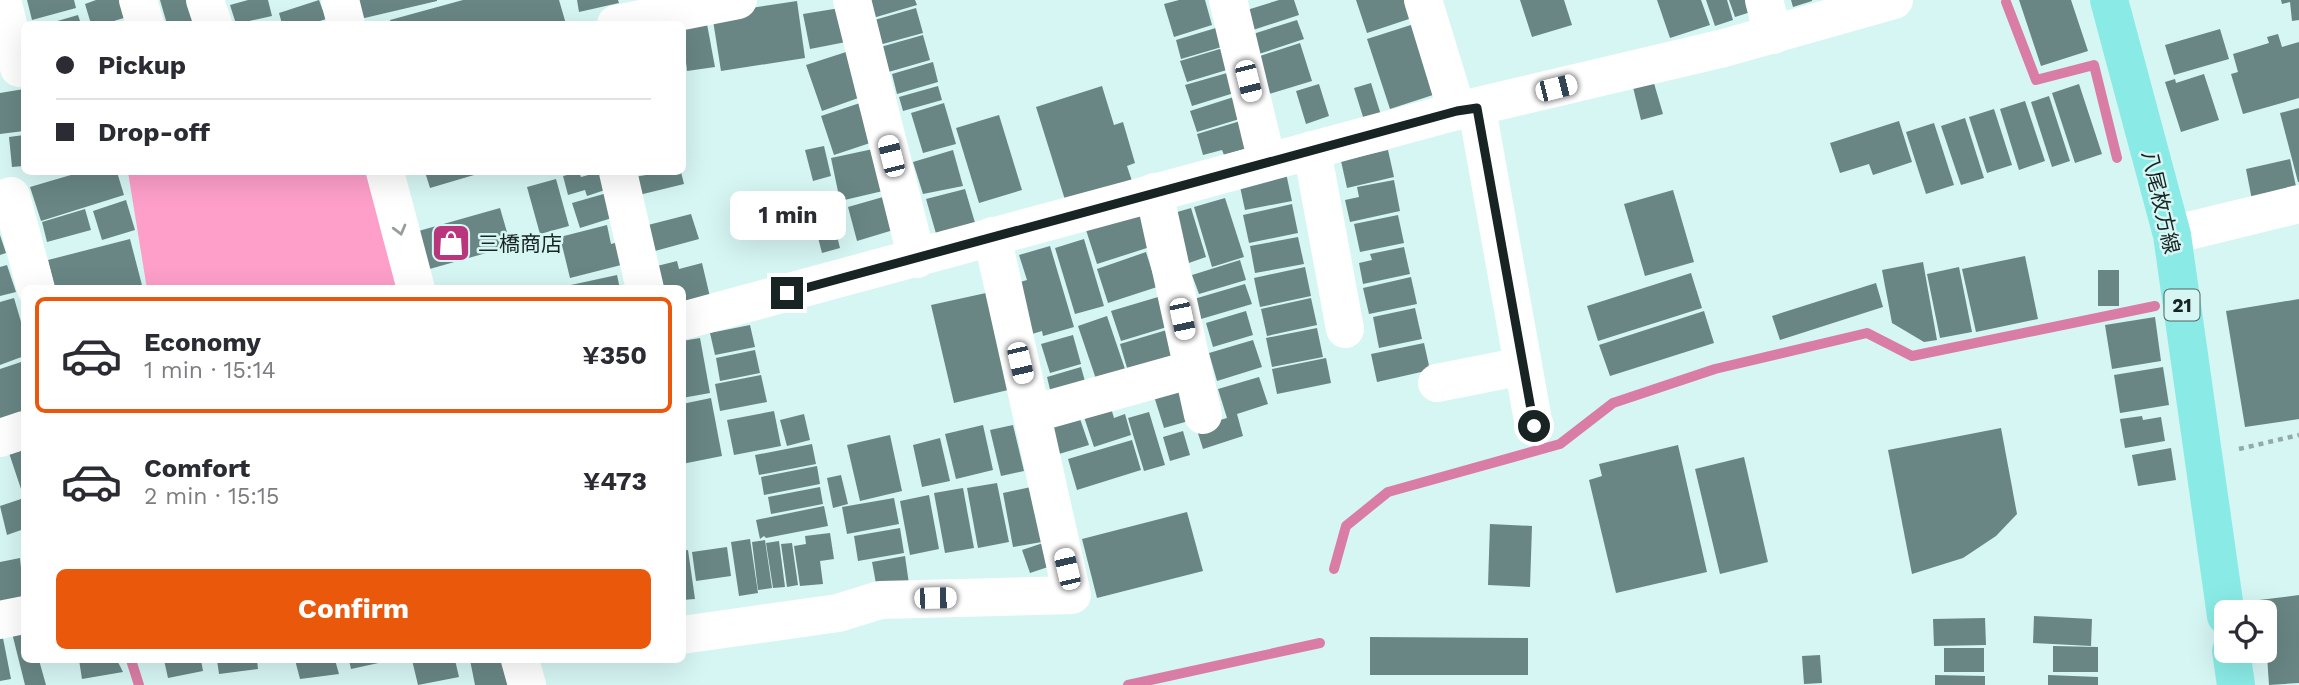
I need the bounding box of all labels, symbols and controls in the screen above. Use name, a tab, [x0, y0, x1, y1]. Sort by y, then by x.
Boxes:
text: Pickup	[98, 50, 186, 80]
car	[1233, 58, 1264, 104]
car	[1534, 73, 1579, 103]
text: Drop-off	[98, 117, 210, 147]
car	[876, 133, 907, 179]
street label: 八尾枚方線	[2137, 148, 2185, 256]
callout: 1 min	[729, 191, 845, 240]
text: 1 min	[758, 202, 818, 229]
shop icon: 三橋商店	[430, 222, 472, 264]
one-way arrow	[392, 224, 407, 236]
place label: 三橋商店	[478, 231, 562, 256]
route end	[771, 277, 803, 309]
road number: 21	[2164, 290, 2200, 320]
car	[1168, 296, 1197, 342]
icon: car	[60, 324, 123, 387]
text: Economy	[144, 327, 261, 357]
text: ¥350	[582, 340, 647, 370]
car	[1006, 340, 1035, 386]
text: 1 min · 15:14	[144, 357, 276, 384]
route start	[1518, 410, 1550, 442]
icon: car	[60, 450, 123, 513]
text: Comfort	[144, 453, 250, 483]
text: ¥473	[583, 466, 647, 496]
text: 2 min · 15:15	[144, 483, 279, 510]
car	[1053, 546, 1082, 592]
button: Confirm	[56, 569, 651, 649]
car	[914, 587, 957, 609]
map controls	[2214, 600, 2277, 663]
button: locate	[2214, 600, 2277, 663]

